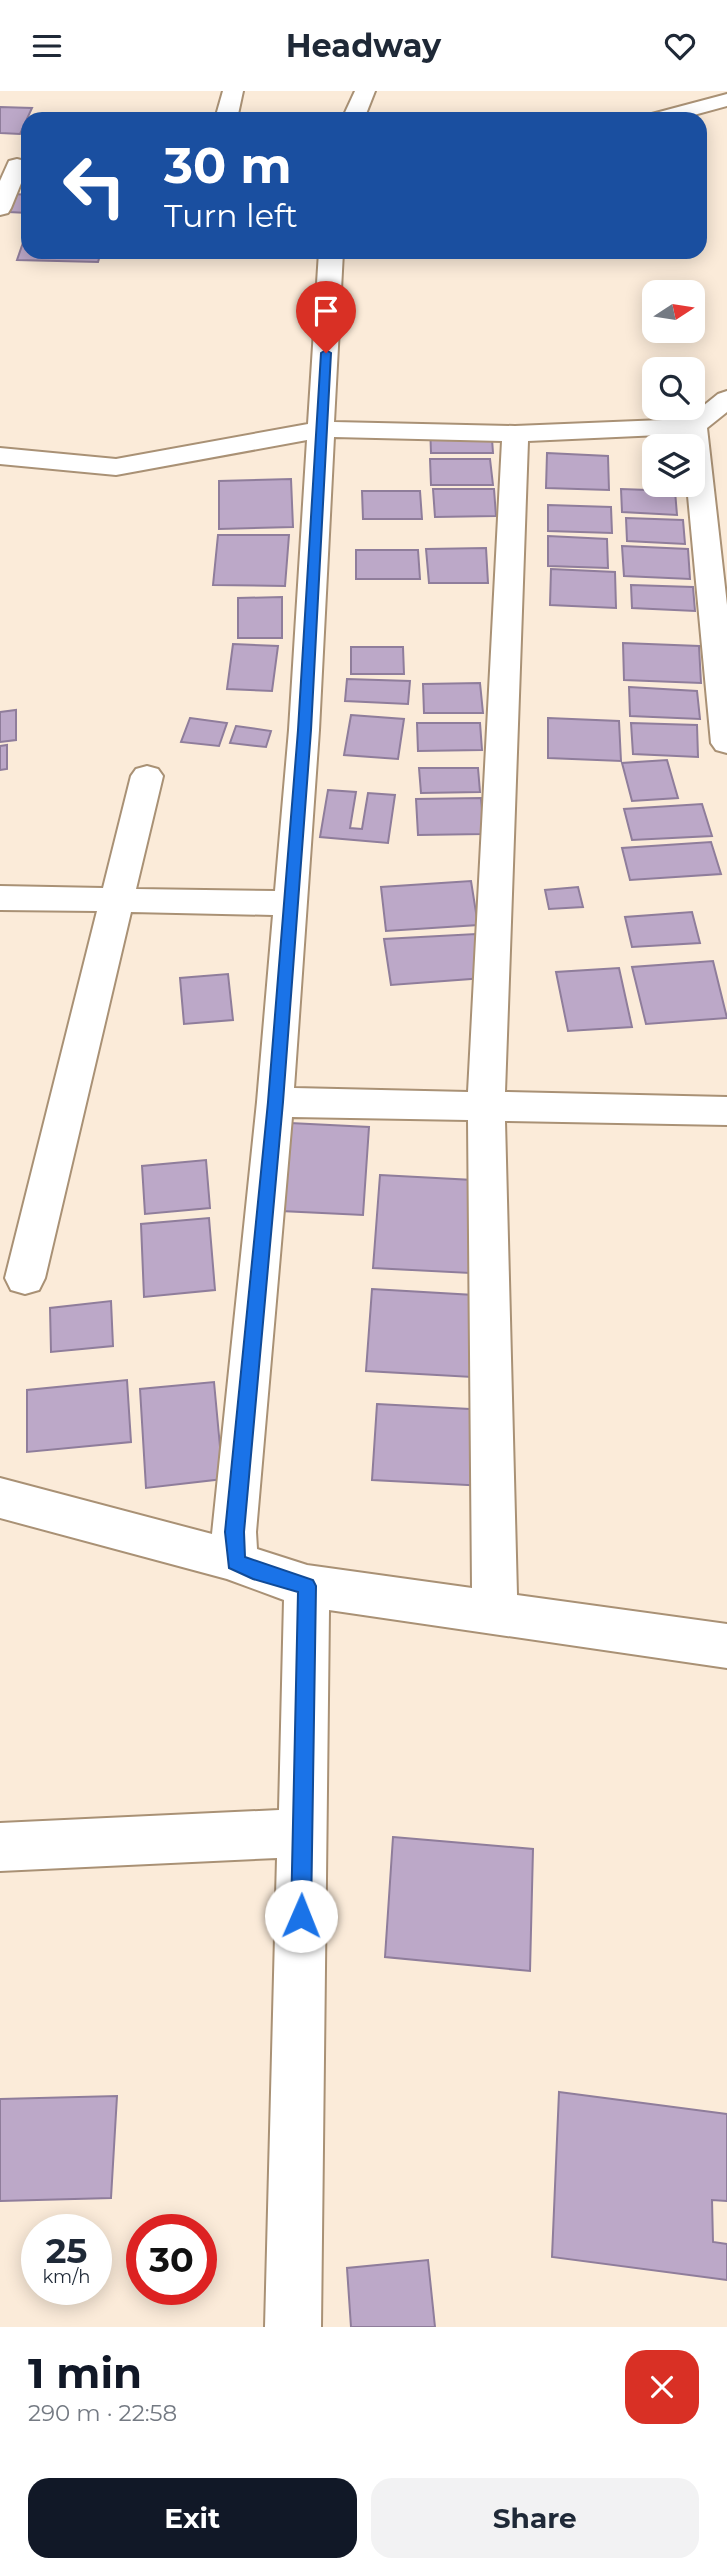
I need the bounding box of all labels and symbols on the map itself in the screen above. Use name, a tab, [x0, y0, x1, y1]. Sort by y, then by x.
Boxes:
north arrow	[642, 280, 705, 343]
pin	[296, 281, 356, 353]
position arrow	[264, 1879, 338, 1953]
speed limit sign: 30	[126, 2214, 217, 2305]

